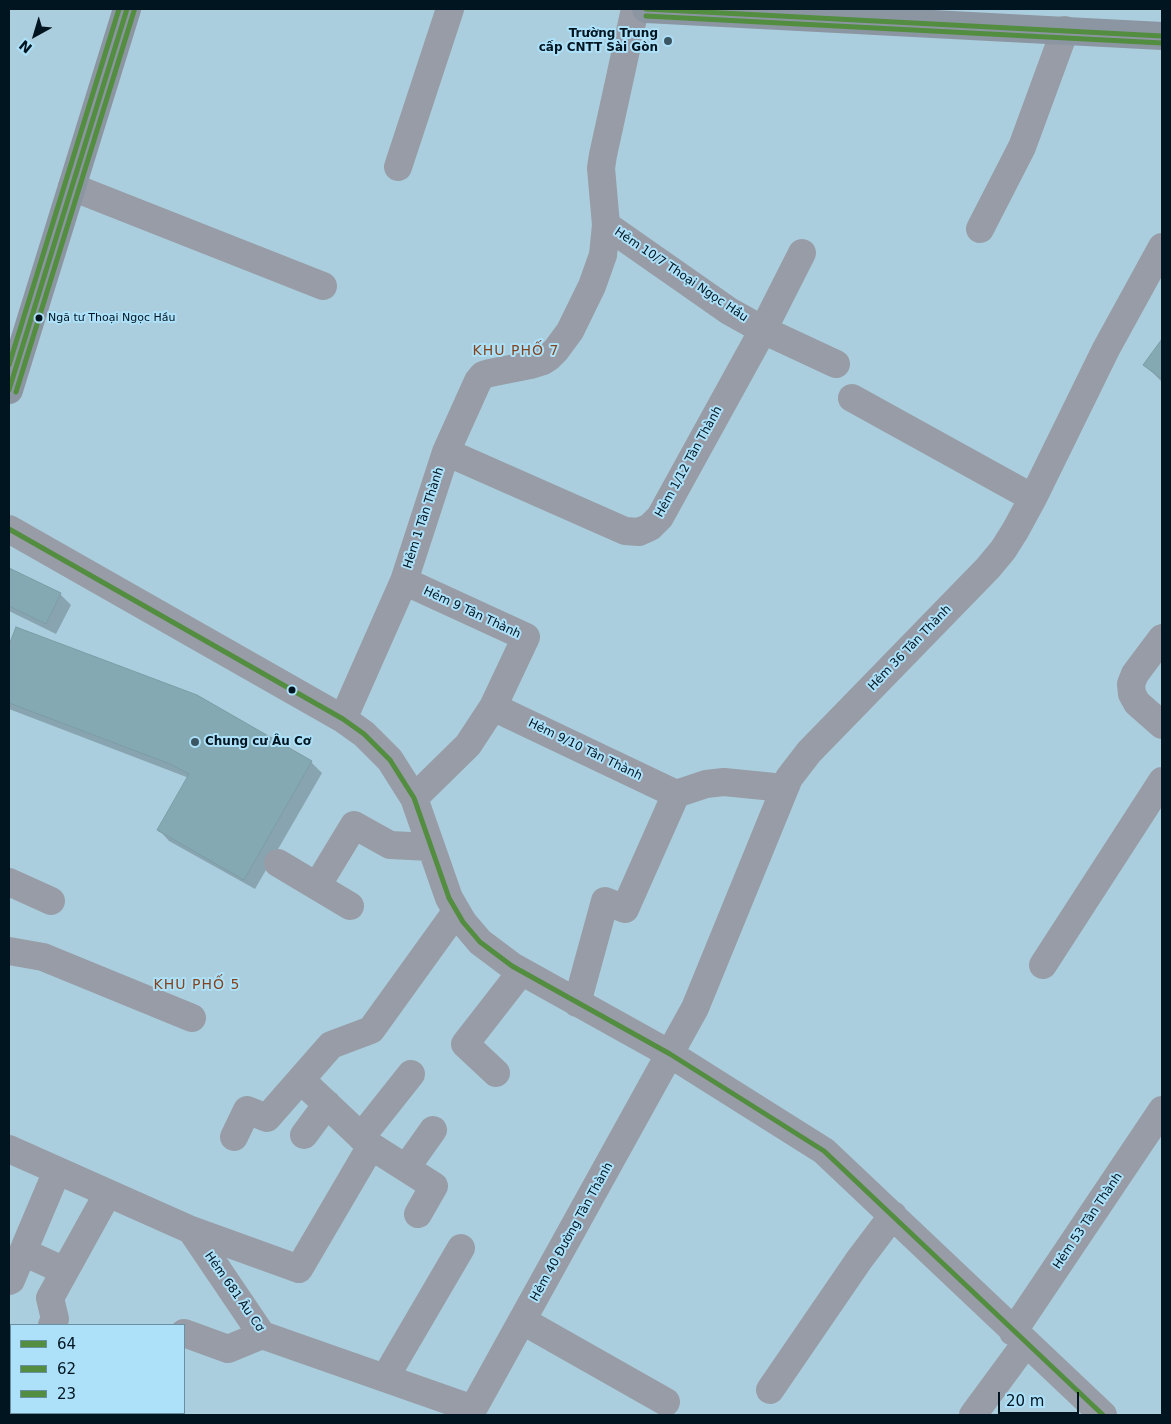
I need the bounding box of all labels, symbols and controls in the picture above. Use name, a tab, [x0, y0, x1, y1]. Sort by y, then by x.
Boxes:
north arrow	[10, 10, 60, 60]
place label: Trường Trung cấp CNTT Sài Gòn	[539, 27, 658, 55]
marker: Trường Trung cấp CNTT Sài Gòn	[662, 35, 674, 47]
text: N	[16, 37, 35, 57]
street label: Hẻm 10/7 Thoại Ngọc Hầu	[612, 225, 750, 325]
place label: Ngã tư Thoại Ngọc Hầu	[48, 311, 175, 325]
marker: Ngã tư Thoại Ngọc Hầu	[34, 313, 44, 323]
district label: KHU PHỐ 7	[471, 343, 561, 359]
street label: Hẻm 1/12 Tân Thành	[652, 404, 726, 520]
street label: Hẻm 1 Tân Thành	[401, 466, 447, 570]
street label: Hẻm 9 Tân Thành	[421, 584, 523, 642]
street label: Hẻm 36 Tân Thành	[866, 602, 954, 694]
unlabelled marker	[287, 685, 297, 695]
street label: Hẻm 9/10 Tân Thành	[526, 716, 644, 784]
place label: Chung cư Âu Cơ	[205, 735, 311, 749]
marker: Chung cư Âu Cơ	[189, 736, 201, 748]
district label: KHU PHỐ 5	[152, 977, 242, 993]
street label: Hẻm 40 Đường Tân Thành	[528, 1160, 616, 1304]
street label: Hẻm 53 Tân Thành	[1050, 1170, 1126, 1272]
street label: Hẻm 681 Âu Cơ	[201, 1249, 267, 1335]
legend	[10, 1324, 185, 1414]
text: 64	[57, 1335, 76, 1353]
text: 62	[57, 1360, 76, 1378]
scale bar	[1001, 1382, 1082, 1414]
text: 23	[57, 1385, 76, 1403]
text: 20 m	[1006, 1392, 1044, 1410]

